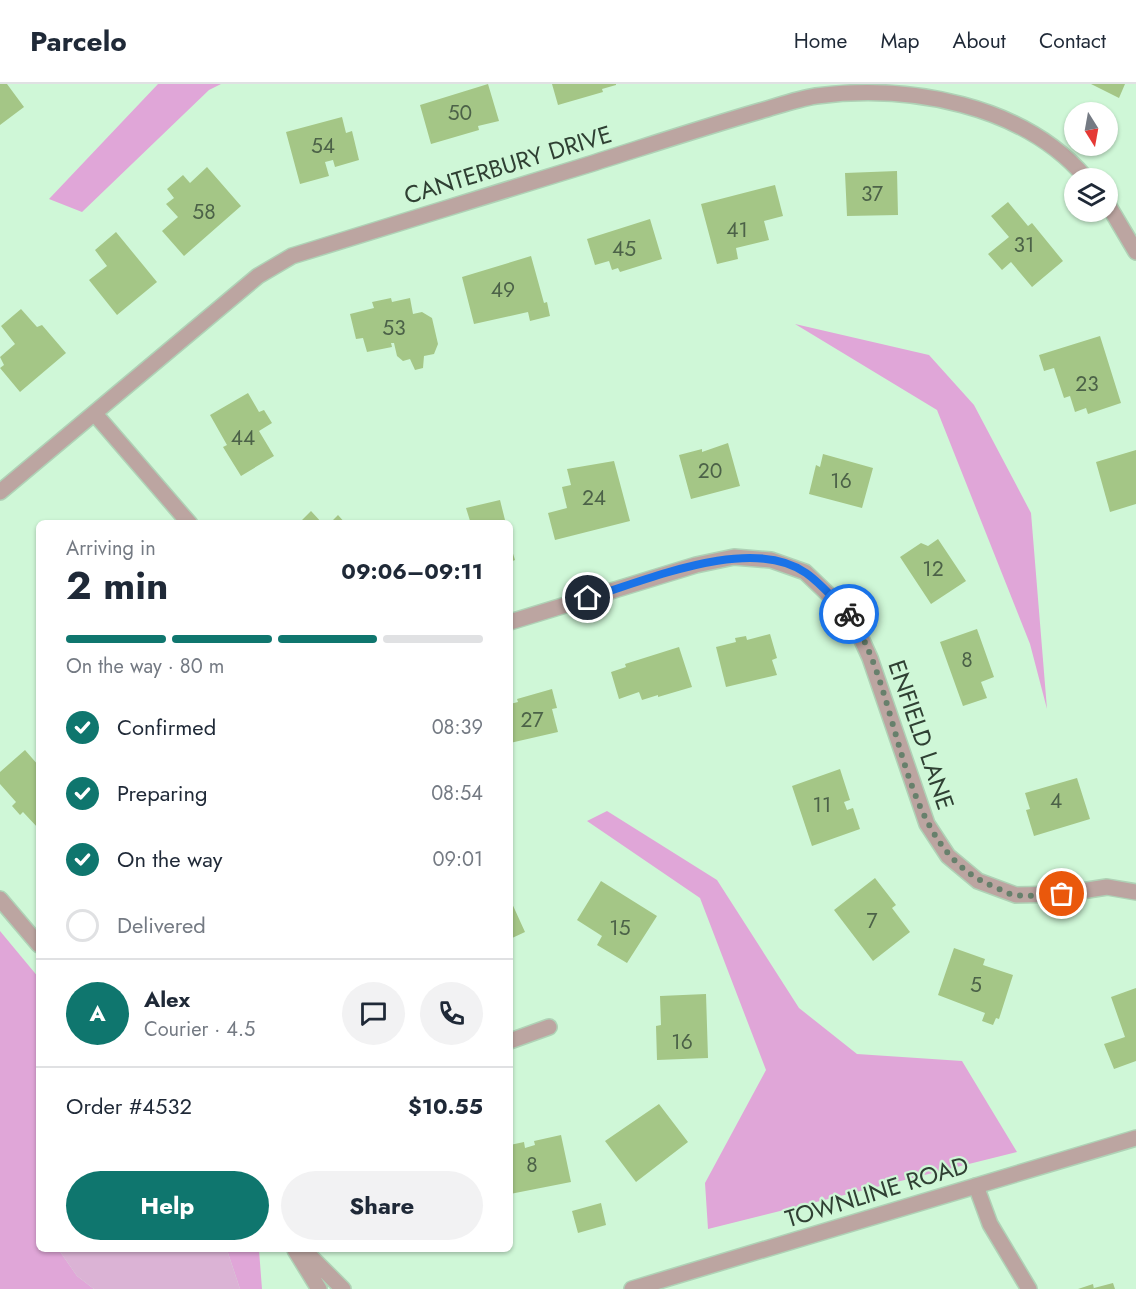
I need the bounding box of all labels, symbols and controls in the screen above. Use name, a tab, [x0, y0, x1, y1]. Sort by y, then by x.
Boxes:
text: Parcelo	[30, 21, 127, 62]
text: Home	[794, 26, 847, 56]
text: Map	[880, 26, 920, 56]
text: About	[953, 26, 1006, 56]
text: Contact	[1039, 26, 1106, 56]
house number: 50	[448, 98, 472, 128]
north arrow	[1064, 102, 1118, 156]
map controls	[1064, 102, 1118, 222]
street label: CANTERBURY DRIVE	[400, 116, 616, 213]
house number: 54	[311, 131, 335, 161]
button: layers	[1064, 168, 1118, 222]
house number: 37	[861, 179, 883, 209]
house number: 58	[192, 197, 216, 227]
house number: 41	[726, 215, 748, 245]
house number: 31	[1014, 230, 1034, 260]
house number: 45	[612, 234, 636, 264]
house number: 49	[491, 275, 515, 305]
house number: 53	[382, 313, 406, 343]
house number: 23	[1075, 369, 1099, 399]
house number: 44	[231, 423, 255, 453]
house number: 20	[698, 456, 722, 486]
house number: 16	[830, 466, 852, 496]
house number: 24	[582, 483, 606, 513]
text: Arriving in	[66, 534, 156, 563]
house number: 12	[922, 554, 944, 584]
text: 09:06–09:11	[341, 555, 483, 587]
text: 2 min	[66, 557, 168, 614]
pin	[562, 572, 613, 623]
icon: home	[571, 581, 604, 614]
courier	[819, 584, 879, 644]
icon: bike	[833, 598, 866, 631]
house number: 8	[961, 645, 973, 675]
text: On the way · 80 m	[66, 652, 224, 681]
street label: ENFIELD LANE	[879, 655, 963, 814]
house number: 27	[521, 705, 543, 735]
icon: check	[66, 711, 99, 744]
text: Confirmed	[117, 711, 216, 743]
text: 08:39	[432, 713, 483, 742]
icon: check	[66, 777, 99, 810]
text: Preparing	[117, 777, 208, 809]
text: 08:54	[431, 779, 483, 808]
house number: 4	[1050, 786, 1062, 816]
house number: 11	[813, 790, 831, 820]
icon: check	[66, 843, 99, 876]
text: On the way	[117, 843, 222, 875]
text: 09:01	[432, 845, 483, 874]
pin	[1036, 868, 1087, 919]
icon: bag	[1045, 877, 1078, 910]
house number: 7	[866, 906, 878, 936]
text: Delivered	[117, 909, 206, 941]
house number: 15	[609, 913, 631, 943]
house number: 5	[970, 970, 982, 1000]
button: chat	[342, 982, 405, 1045]
button: phone	[420, 982, 483, 1045]
text: Alex	[144, 983, 190, 1015]
text: A	[89, 997, 106, 1029]
text: Courier · 4.5	[144, 1015, 255, 1044]
house number: 16	[671, 1027, 693, 1057]
text: Order #4532	[66, 1090, 192, 1122]
text: $10.55	[408, 1090, 483, 1122]
street label: TOWNLINE ROAD	[781, 1147, 973, 1236]
house number: 8	[526, 1150, 538, 1180]
button: Help	[66, 1171, 269, 1240]
button: Share	[281, 1171, 483, 1240]

